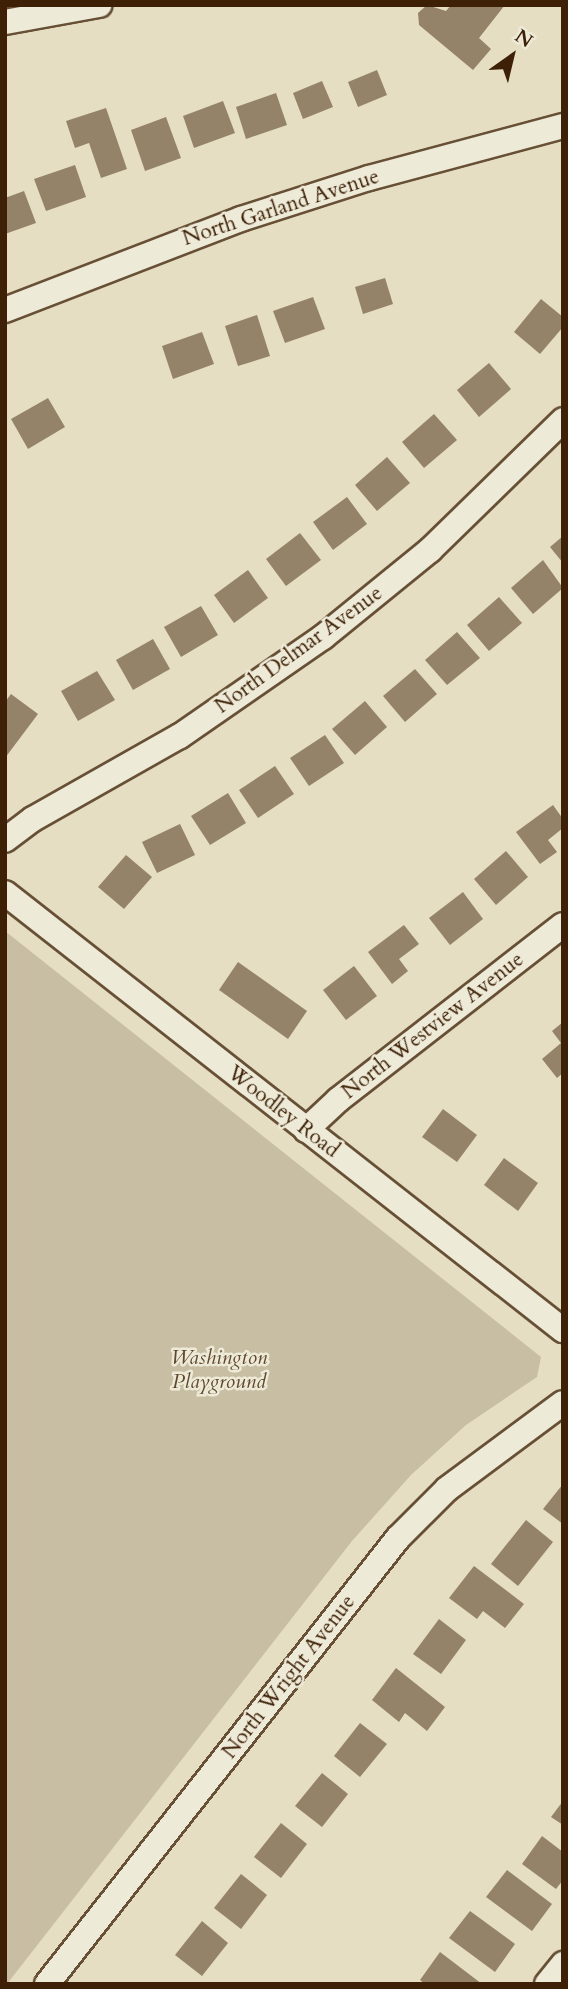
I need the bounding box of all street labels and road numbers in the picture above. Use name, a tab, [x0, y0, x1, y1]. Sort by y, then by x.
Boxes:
street label: North Garland Avenue	[179, 164, 383, 252]
street label: North Delmar Avenue	[210, 581, 388, 719]
street label: North Westview Avenue	[337, 947, 529, 1105]
street label: Woodley Road	[222, 1061, 344, 1163]
street label: North Wright Avenue	[217, 1590, 361, 1764]

